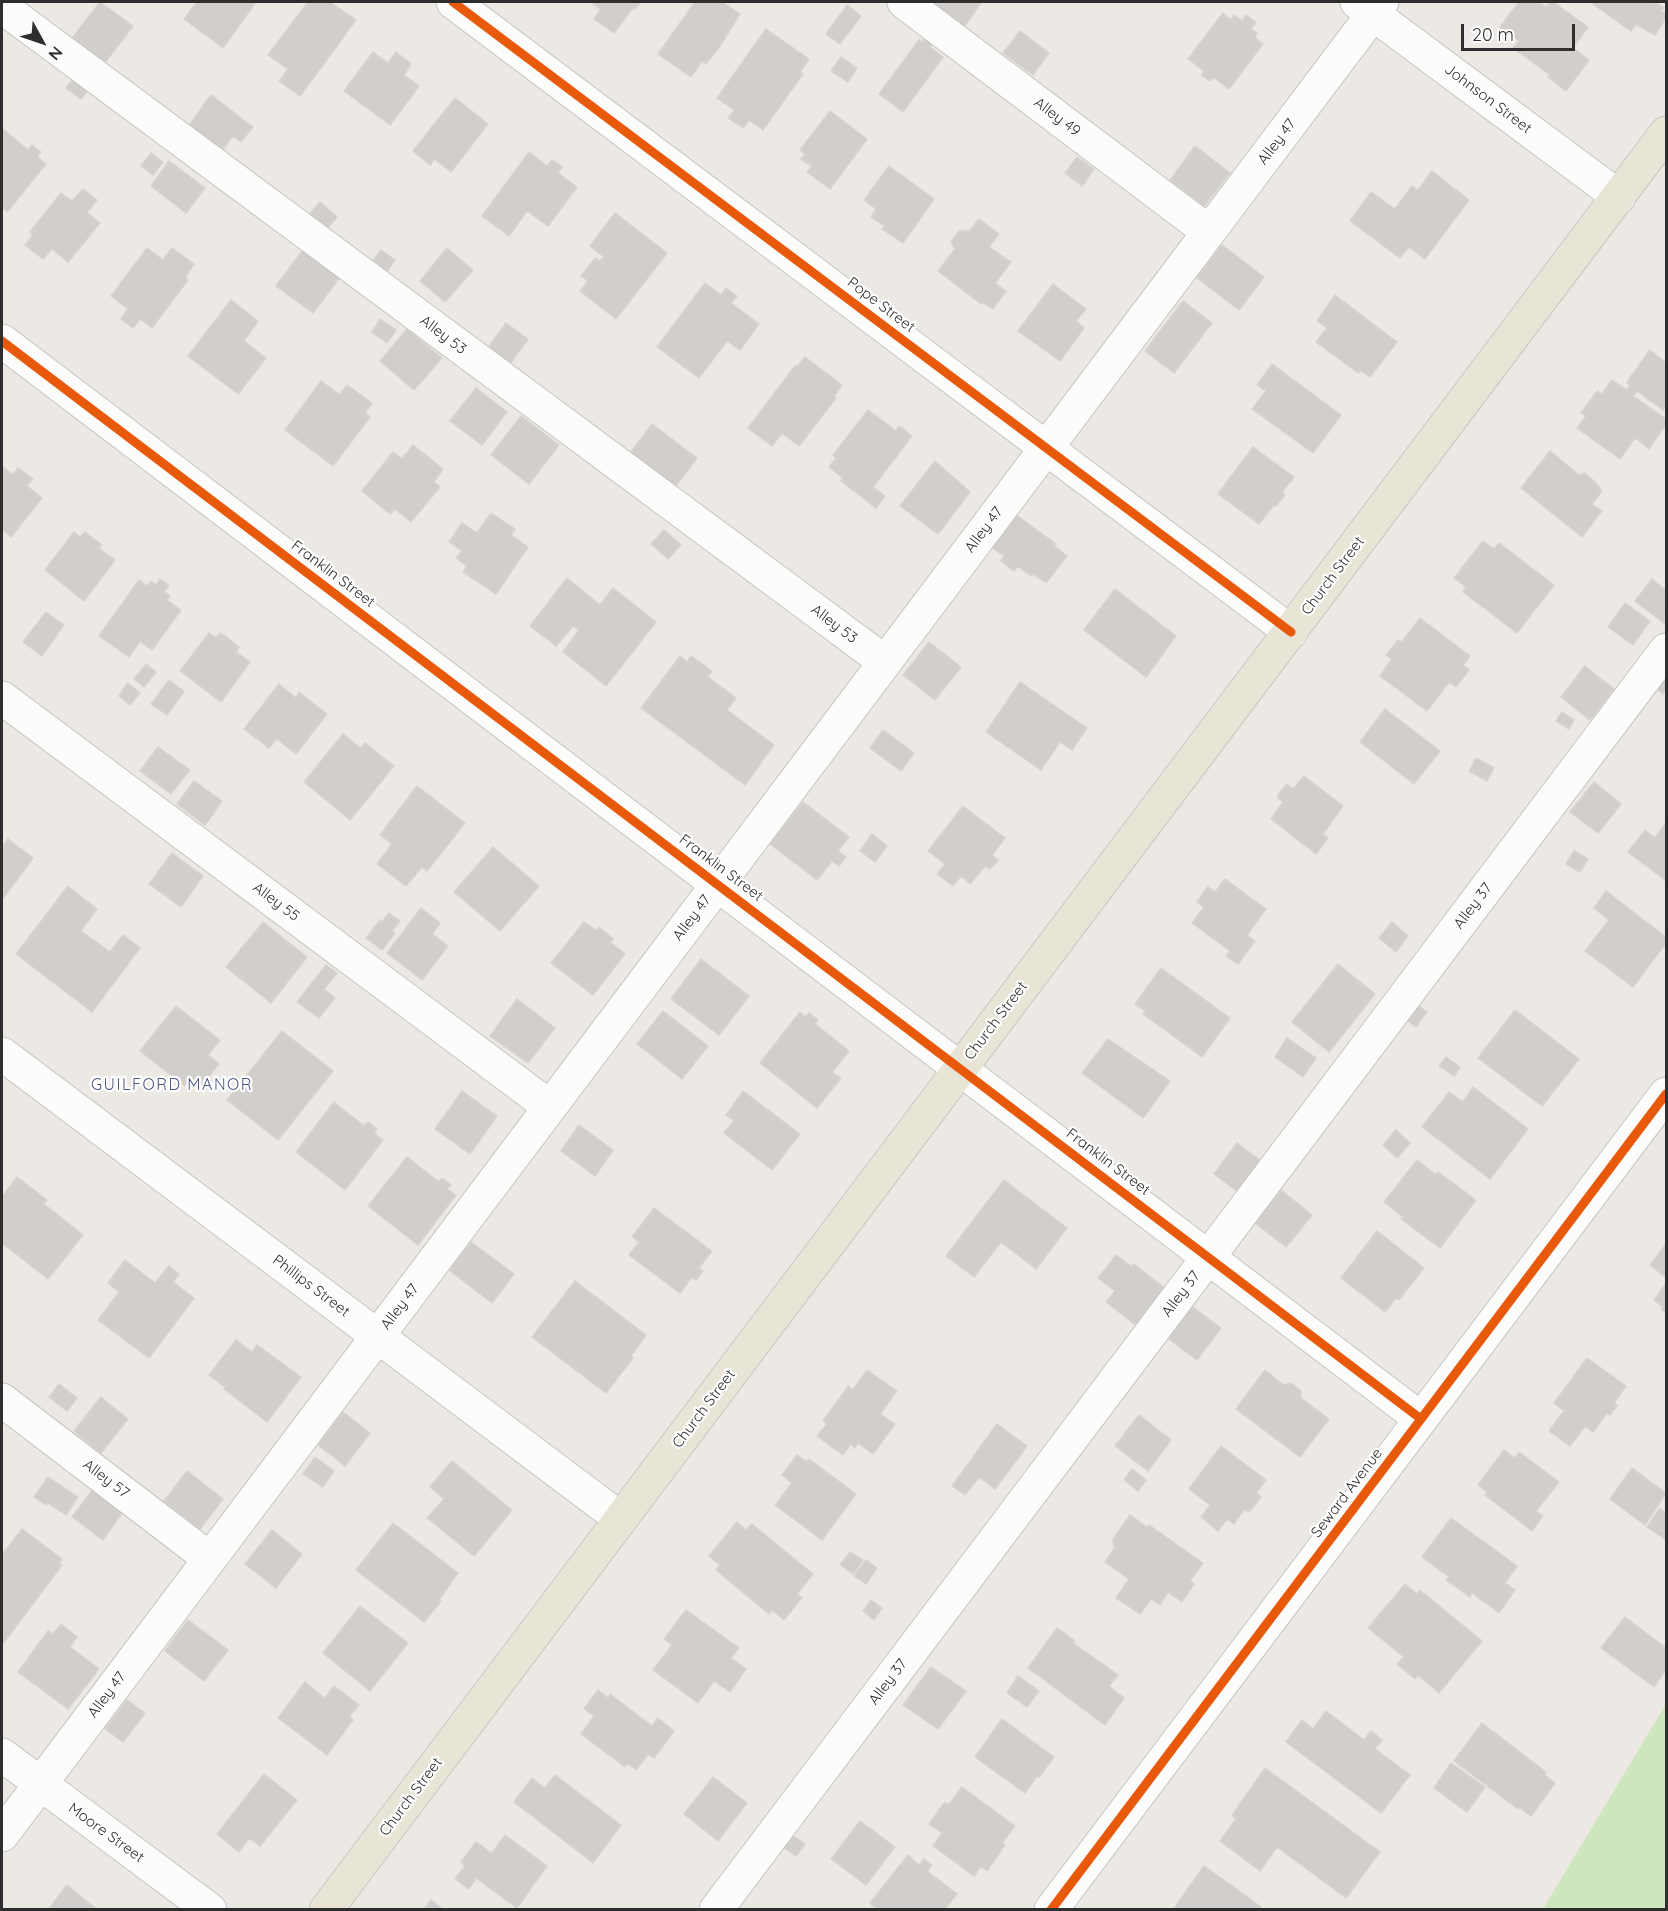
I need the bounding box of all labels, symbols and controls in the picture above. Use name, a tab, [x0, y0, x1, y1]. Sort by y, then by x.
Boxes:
north arrow	[12, 12, 72, 72]
scale bar	[1464, 12, 1578, 50]
text: 20 m	[1472, 23, 1514, 46]
text: N	[44, 43, 67, 64]
street label: Johnson Street	[1441, 60, 1535, 138]
street label: Alley 49	[1030, 94, 1084, 140]
street label: Alley 47	[1254, 116, 1300, 168]
street label: Pope Street	[843, 274, 919, 336]
street label: Alley 53	[416, 312, 470, 358]
street label: Alley 47	[961, 504, 1007, 556]
street label: Church Street	[1298, 533, 1368, 619]
street label: Franklin Street	[288, 537, 378, 611]
street label: Alley 53	[807, 601, 861, 647]
street label: Franklin Street	[676, 831, 766, 905]
street label: Alley 55	[249, 879, 303, 925]
street label: Alley 37	[1450, 879, 1496, 933]
street label: Alley 47	[669, 892, 715, 944]
street label: Church Street	[961, 978, 1031, 1064]
district label: GUILFORD MANOR	[91, 1075, 253, 1095]
street label: Franklin Street	[1063, 1125, 1153, 1199]
street label: Phillips Street	[269, 1251, 353, 1321]
street label: Alley 37	[1158, 1267, 1204, 1321]
street label: Alley 47	[377, 1281, 423, 1333]
street label: Church Street	[669, 1366, 739, 1452]
street label: Seward Avenue	[1308, 1445, 1386, 1541]
street label: Alley 57	[79, 1456, 133, 1502]
street label: Alley 37	[865, 1655, 911, 1709]
street label: Alley 47	[84, 1669, 130, 1721]
street label: Church Street	[376, 1754, 446, 1840]
street label: Moore Street	[64, 1799, 148, 1867]

